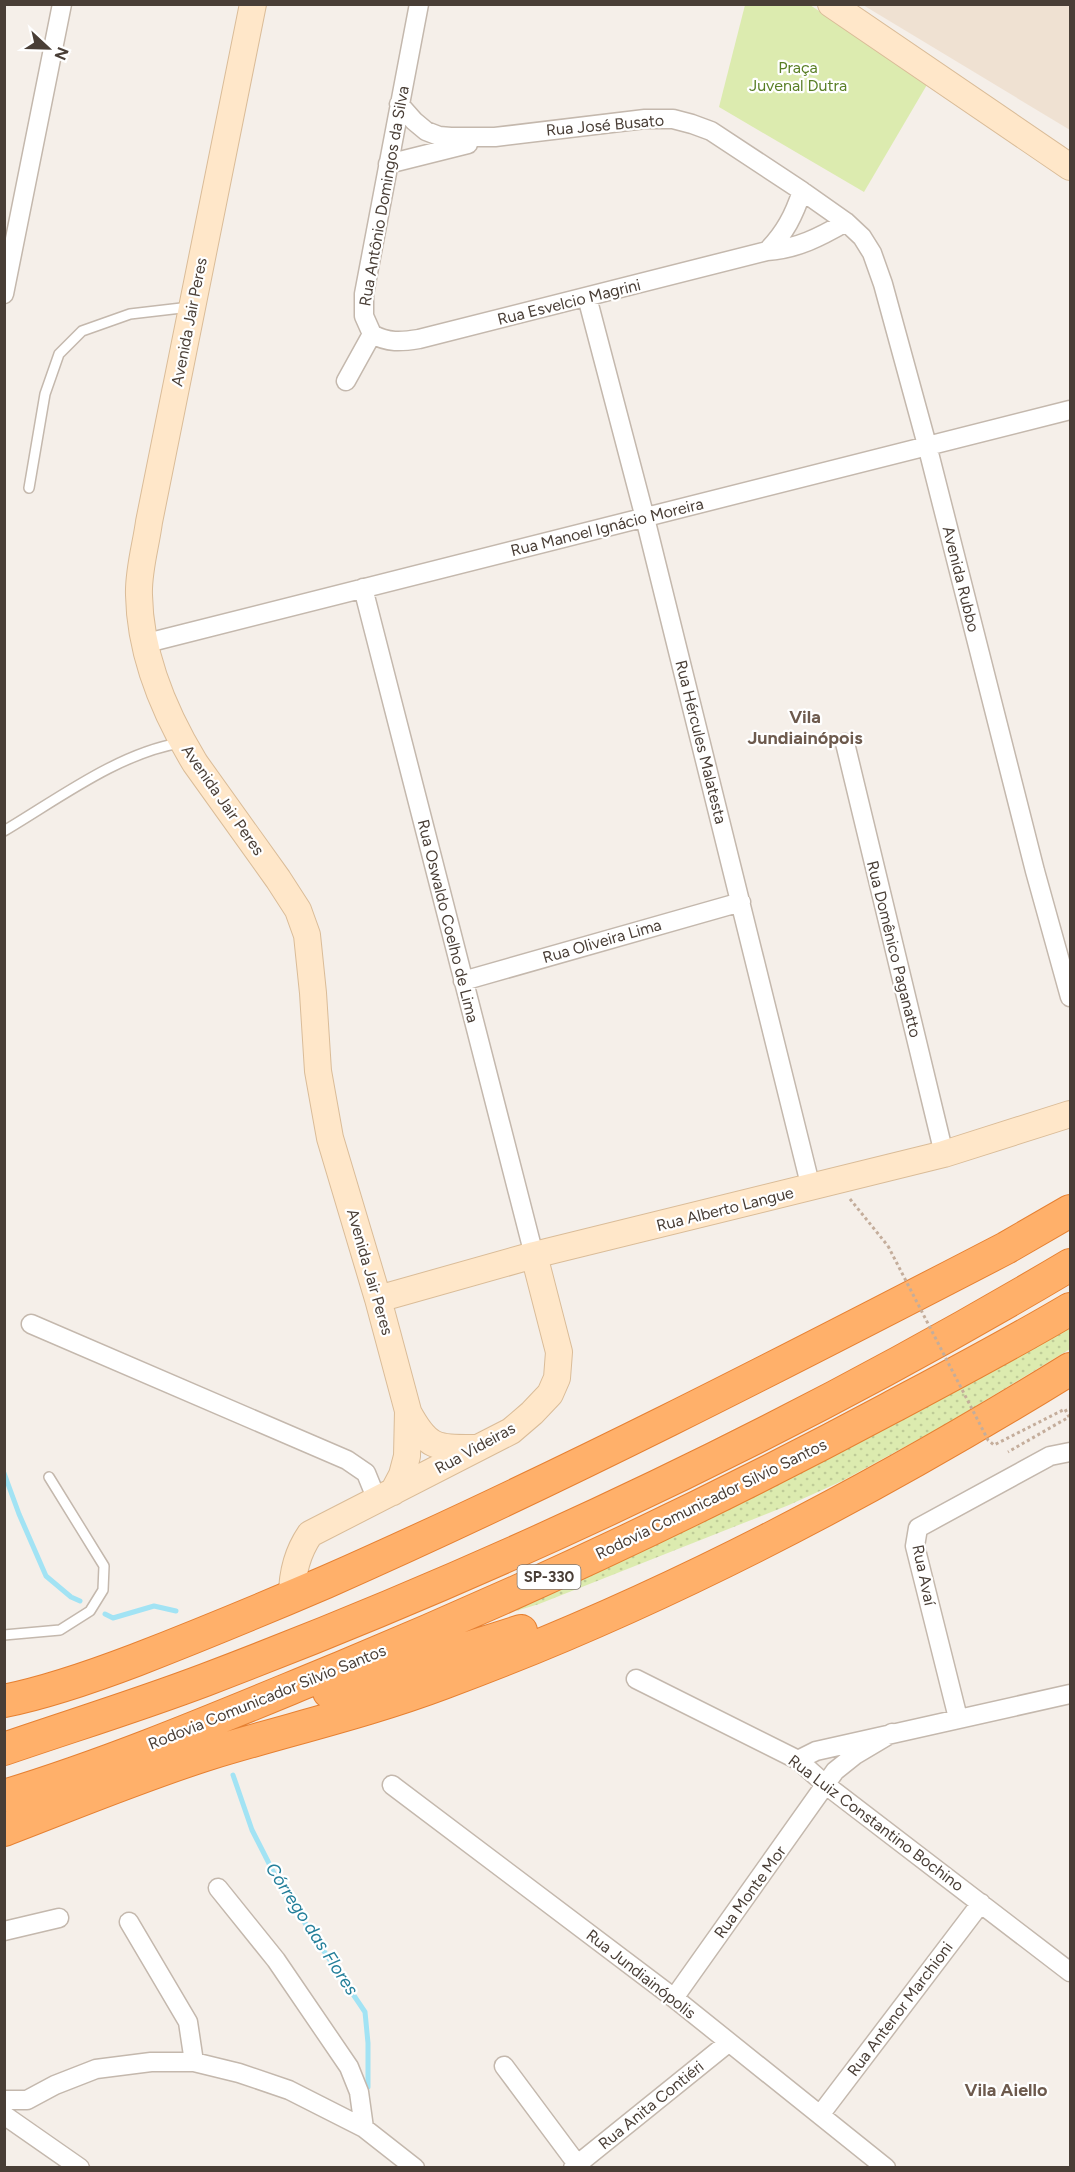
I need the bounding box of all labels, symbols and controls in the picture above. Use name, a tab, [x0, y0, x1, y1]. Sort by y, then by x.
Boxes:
north arrow	[18, 18, 78, 78]
text: N	[50, 44, 73, 63]
park label: Praça Juvenal Dutra	[749, 58, 847, 95]
street label: Rua Antônio Domingos da Silva	[355, 84, 413, 308]
street label: Rua José Busato	[545, 110, 665, 140]
street label: Avenida Jair Peres	[167, 256, 211, 388]
street label: Rua Esvelcio Magrini	[495, 275, 643, 329]
street label: Rua Manoel Ignácio Moreira	[509, 494, 705, 560]
street label: Avenida Rubbo	[939, 524, 983, 634]
street label: Rua Hércules Malatesta	[671, 658, 731, 826]
district label: Vila Jundiainópois	[747, 706, 863, 749]
street label: Avenida Jair Peres	[178, 741, 268, 859]
street label: Rua Oswaldo Coelho de Lima	[414, 817, 482, 1025]
street label: Rua Domênico Paganatto	[863, 859, 925, 1039]
street label: Rua Oliveira Lima	[540, 915, 664, 967]
street label: Rua Alberto Langue	[654, 1183, 796, 1235]
street label: Avenida Jair Peres	[343, 1207, 397, 1337]
street label: Rua Videiras	[432, 1418, 518, 1478]
street label: Rodovia Comunicador Silvio Santos	[592, 1435, 830, 1563]
street label: Rua Avaí	[908, 1543, 940, 1608]
road number: SP-330	[518, 1565, 580, 1589]
street label: Rodovia Comunicador Silvio Santos	[145, 1640, 389, 1754]
street label: Rua Luiz Constantino Bochino	[785, 1751, 967, 1895]
street label: Rua Monte Mor	[710, 1842, 790, 1942]
water label: Córrego das Flores	[261, 1859, 363, 2000]
street label: Rua Jundiainópolis	[582, 1925, 700, 2023]
street label: Rua Antenor Marchioni	[843, 1938, 957, 2080]
street label: Rua Anita Contiéri	[594, 2057, 708, 2153]
district label: Vila Aiello	[965, 2079, 1047, 2101]

